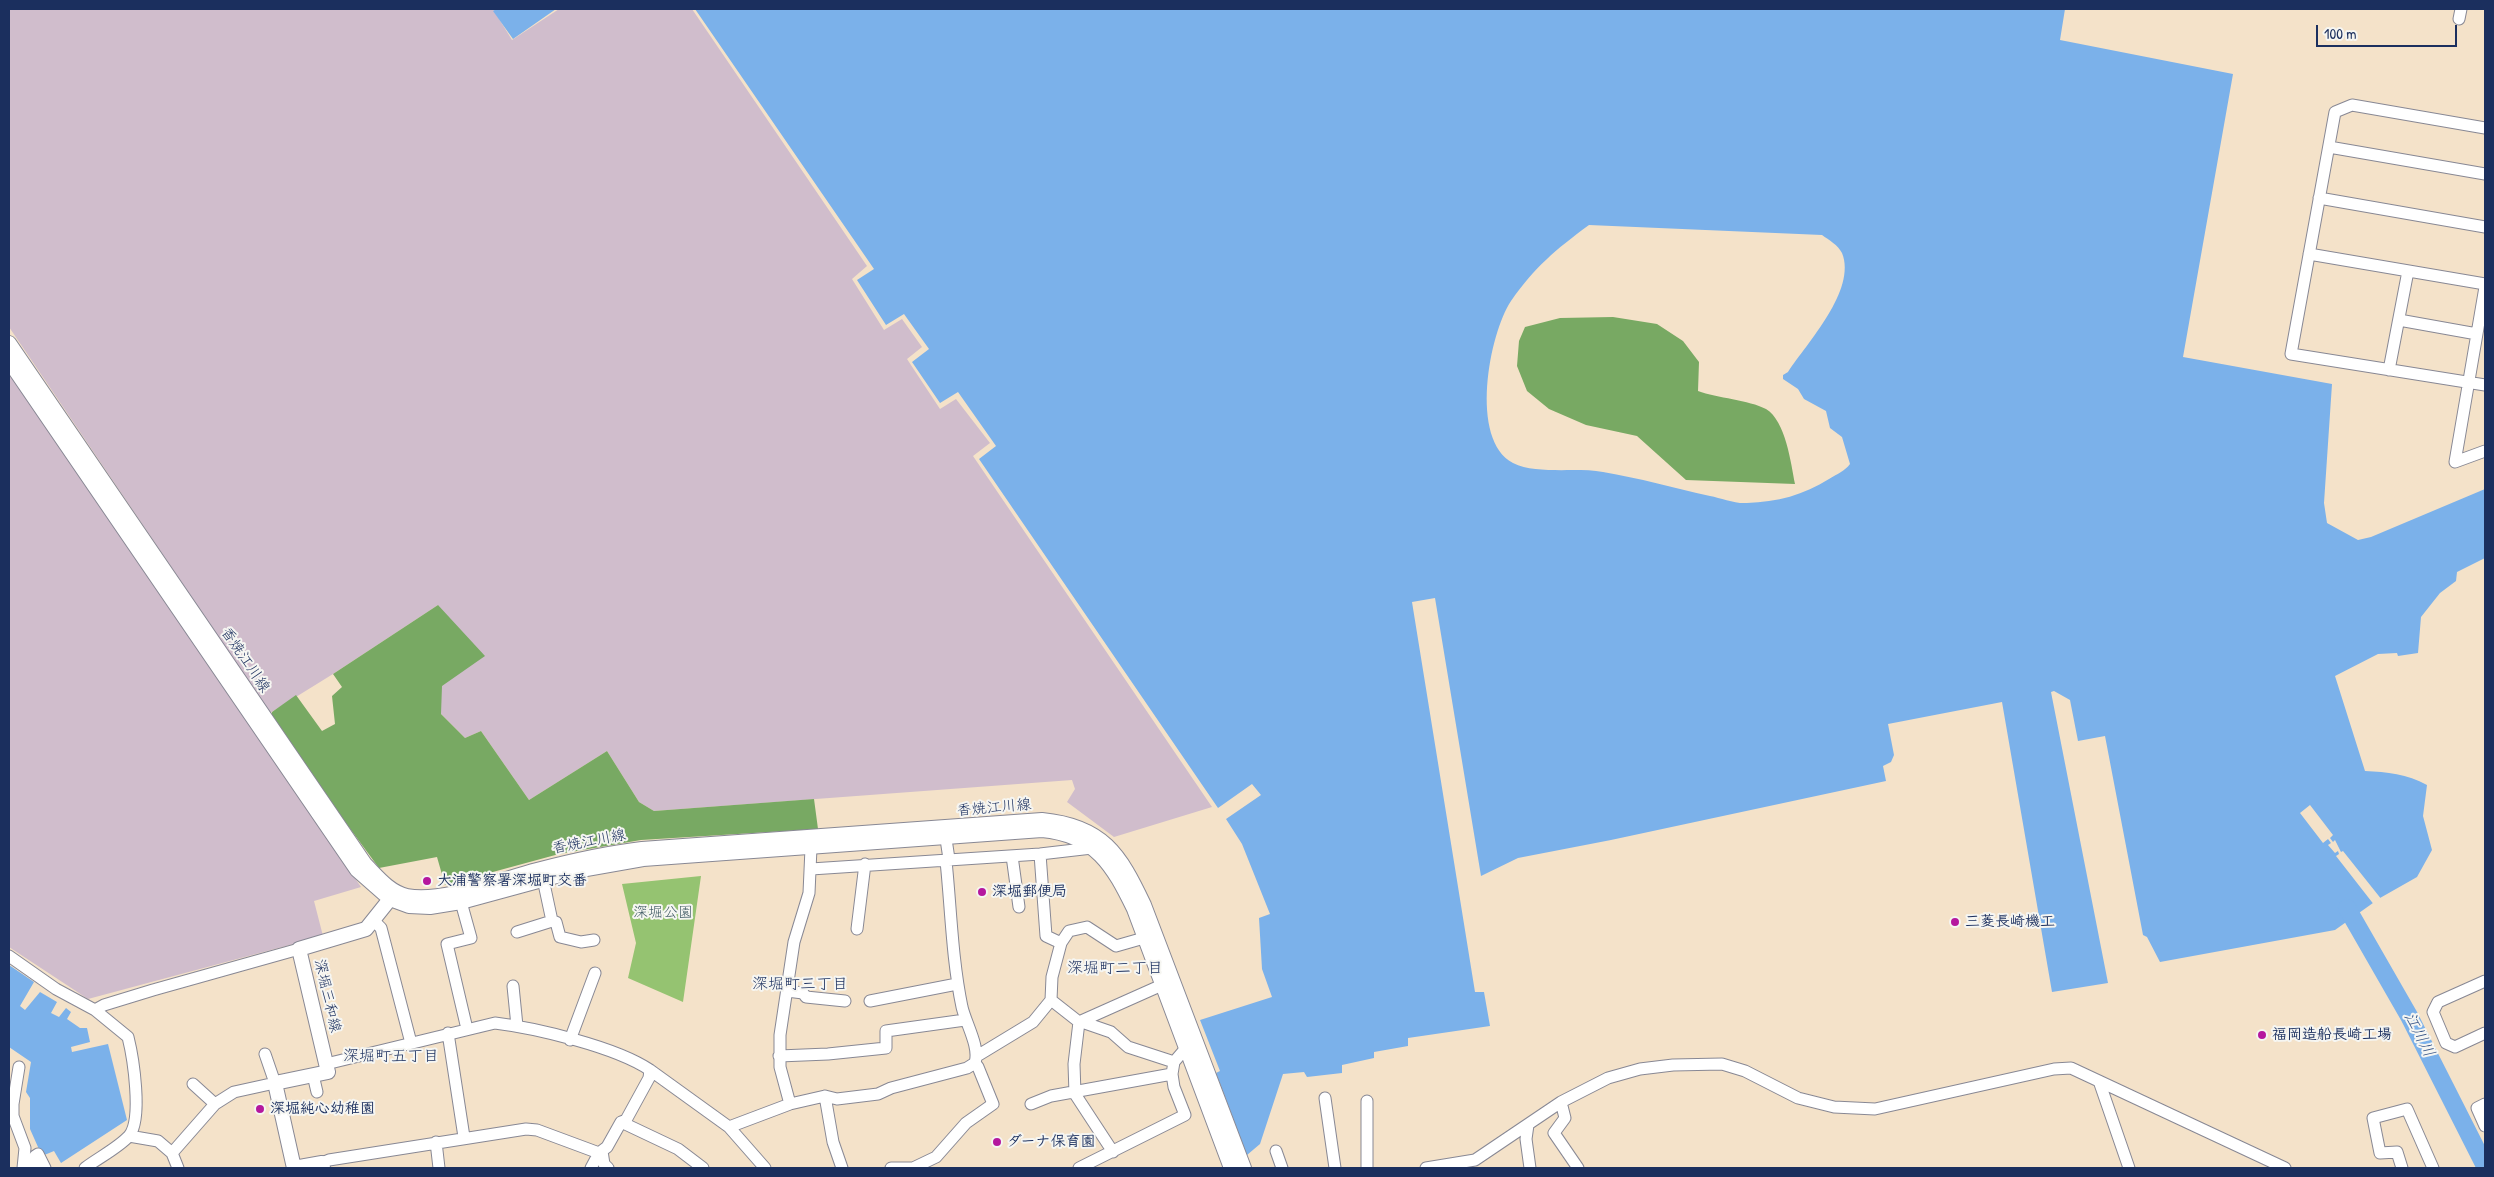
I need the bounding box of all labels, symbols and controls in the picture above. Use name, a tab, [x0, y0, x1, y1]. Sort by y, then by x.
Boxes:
scale bar	[2319, 15, 2460, 47]
text: 100 m	[2324, 23, 2357, 44]
street label: 香焼江川線	[217, 624, 273, 696]
street label: 香焼江川線	[956, 796, 1032, 820]
street label: 香焼江川線	[550, 826, 628, 858]
place label: 大浦警察署深堀町交番	[437, 872, 587, 890]
marker: 大浦警察署深堀町交番	[421, 875, 433, 887]
place label: 深堀郵便局	[992, 883, 1067, 901]
marker: 深堀郵便局	[976, 886, 988, 898]
park label: 深堀公園	[633, 904, 693, 922]
place label: 三菱長崎機工	[1965, 913, 2055, 931]
marker: 三菱長崎機工	[1949, 916, 1961, 928]
street label: 深堀三和線	[310, 957, 344, 1035]
district label: 深堀町二丁目	[1067, 959, 1163, 979]
district label: 深堀町三丁目	[752, 975, 848, 995]
water label: 江川川	[2400, 1009, 2438, 1061]
place label: 福岡造船長崎工場	[2272, 1026, 2392, 1044]
marker: 福岡造船長崎工場	[2256, 1029, 2268, 1041]
district label: 深堀町五丁目	[343, 1047, 439, 1067]
place label: 深堀純心幼稚園	[270, 1100, 375, 1118]
marker: 深堀純心幼稚園	[254, 1103, 266, 1115]
place label: ダーナ保育園	[1007, 1133, 1095, 1151]
marker: ダーナ保育園	[991, 1136, 1003, 1148]

